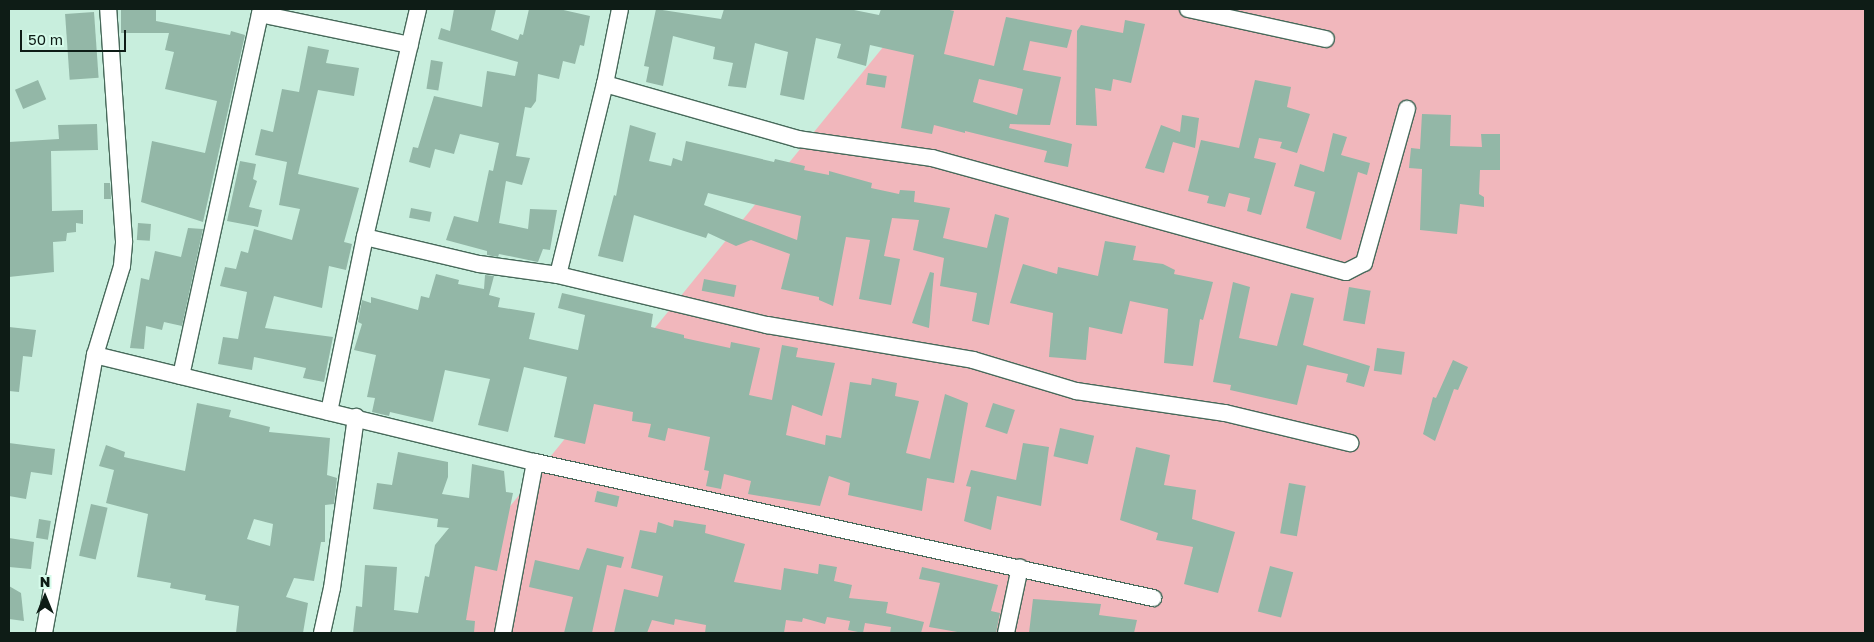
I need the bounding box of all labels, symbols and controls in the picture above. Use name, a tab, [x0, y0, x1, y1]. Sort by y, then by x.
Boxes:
scale bar	[22, 20, 129, 52]
text: 50 m	[28, 30, 63, 48]
north arrow	[20, 572, 70, 622]
text: N	[40, 573, 50, 590]

